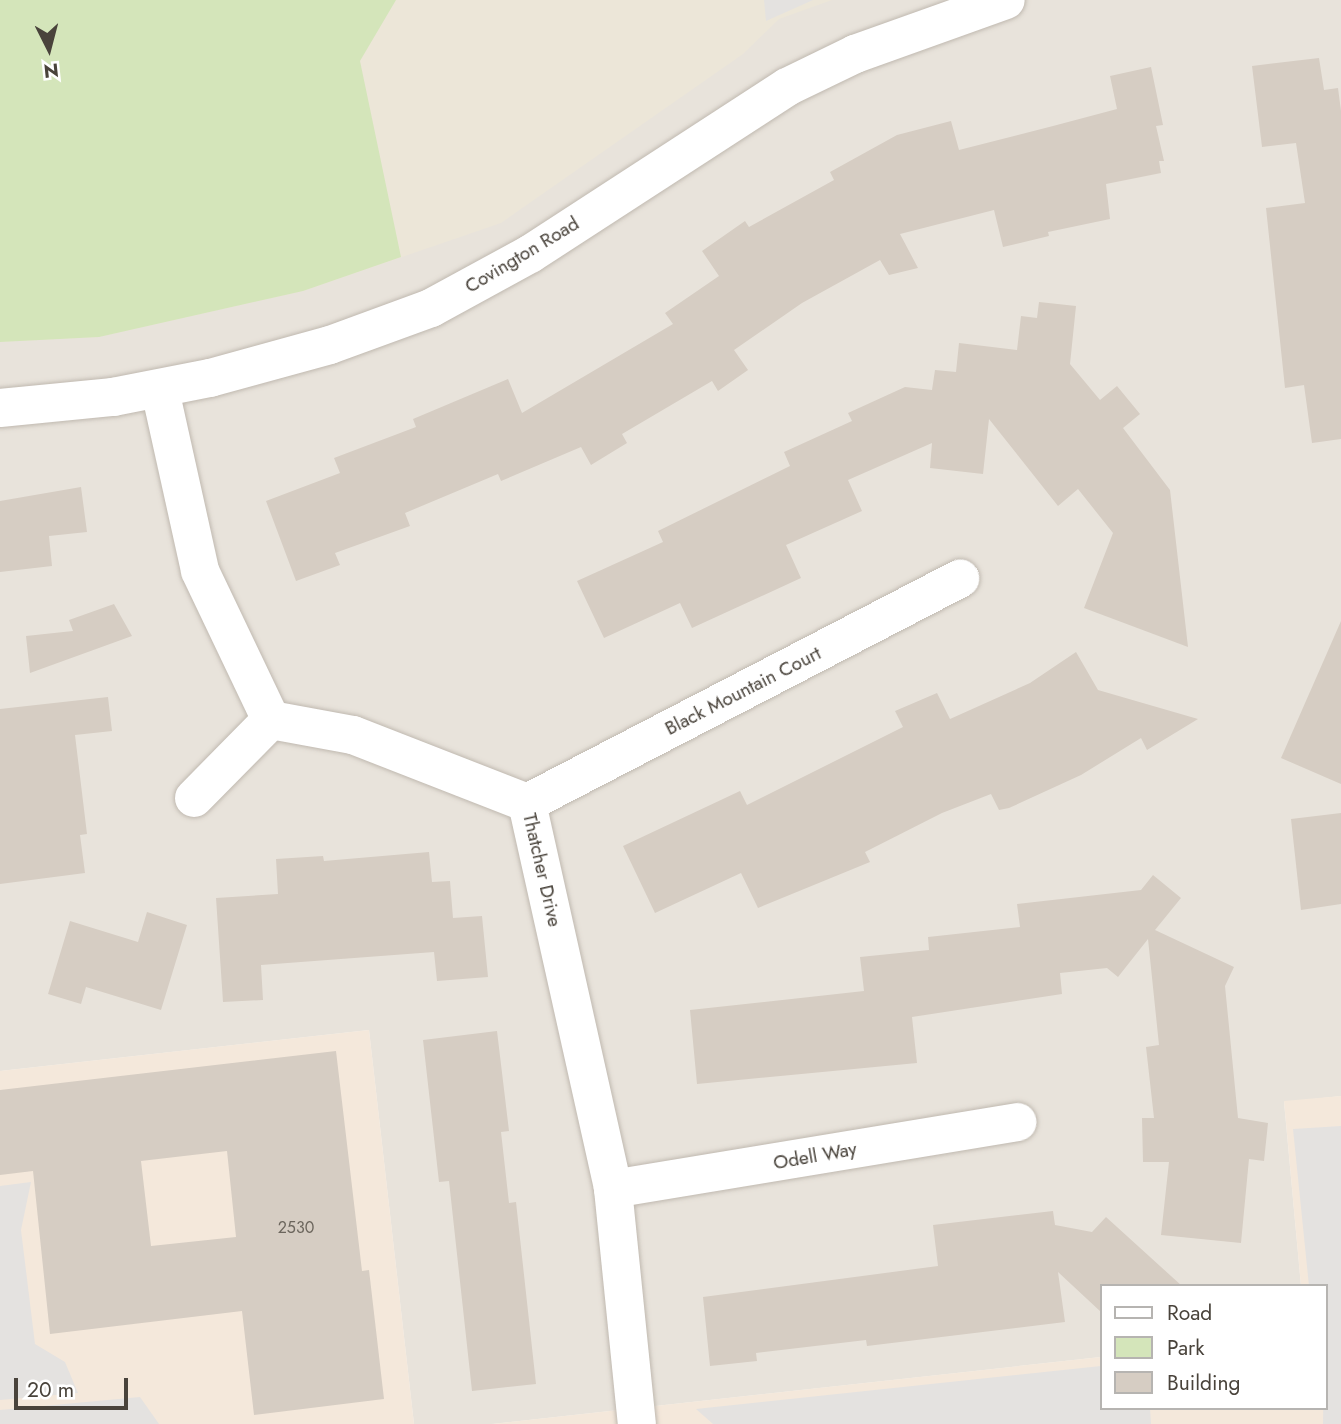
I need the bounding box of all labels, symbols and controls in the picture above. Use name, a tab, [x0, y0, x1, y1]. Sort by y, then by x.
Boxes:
north arrow	[14, 14, 84, 84]
text: N	[42, 56, 60, 85]
street label: Covington Road	[461, 212, 583, 298]
street label: Black Mountain Court	[661, 642, 825, 740]
street label: Thatcher Drive	[518, 811, 566, 929]
street label: Odell Way	[771, 1137, 859, 1175]
house number: 2530	[278, 1218, 314, 1238]
legend	[1100, 1284, 1327, 1410]
text: Road	[1167, 1298, 1212, 1328]
text: Park	[1167, 1333, 1204, 1363]
scale bar	[18, 1364, 131, 1408]
text: Building	[1167, 1368, 1240, 1398]
text: 20 m	[27, 1375, 74, 1405]

